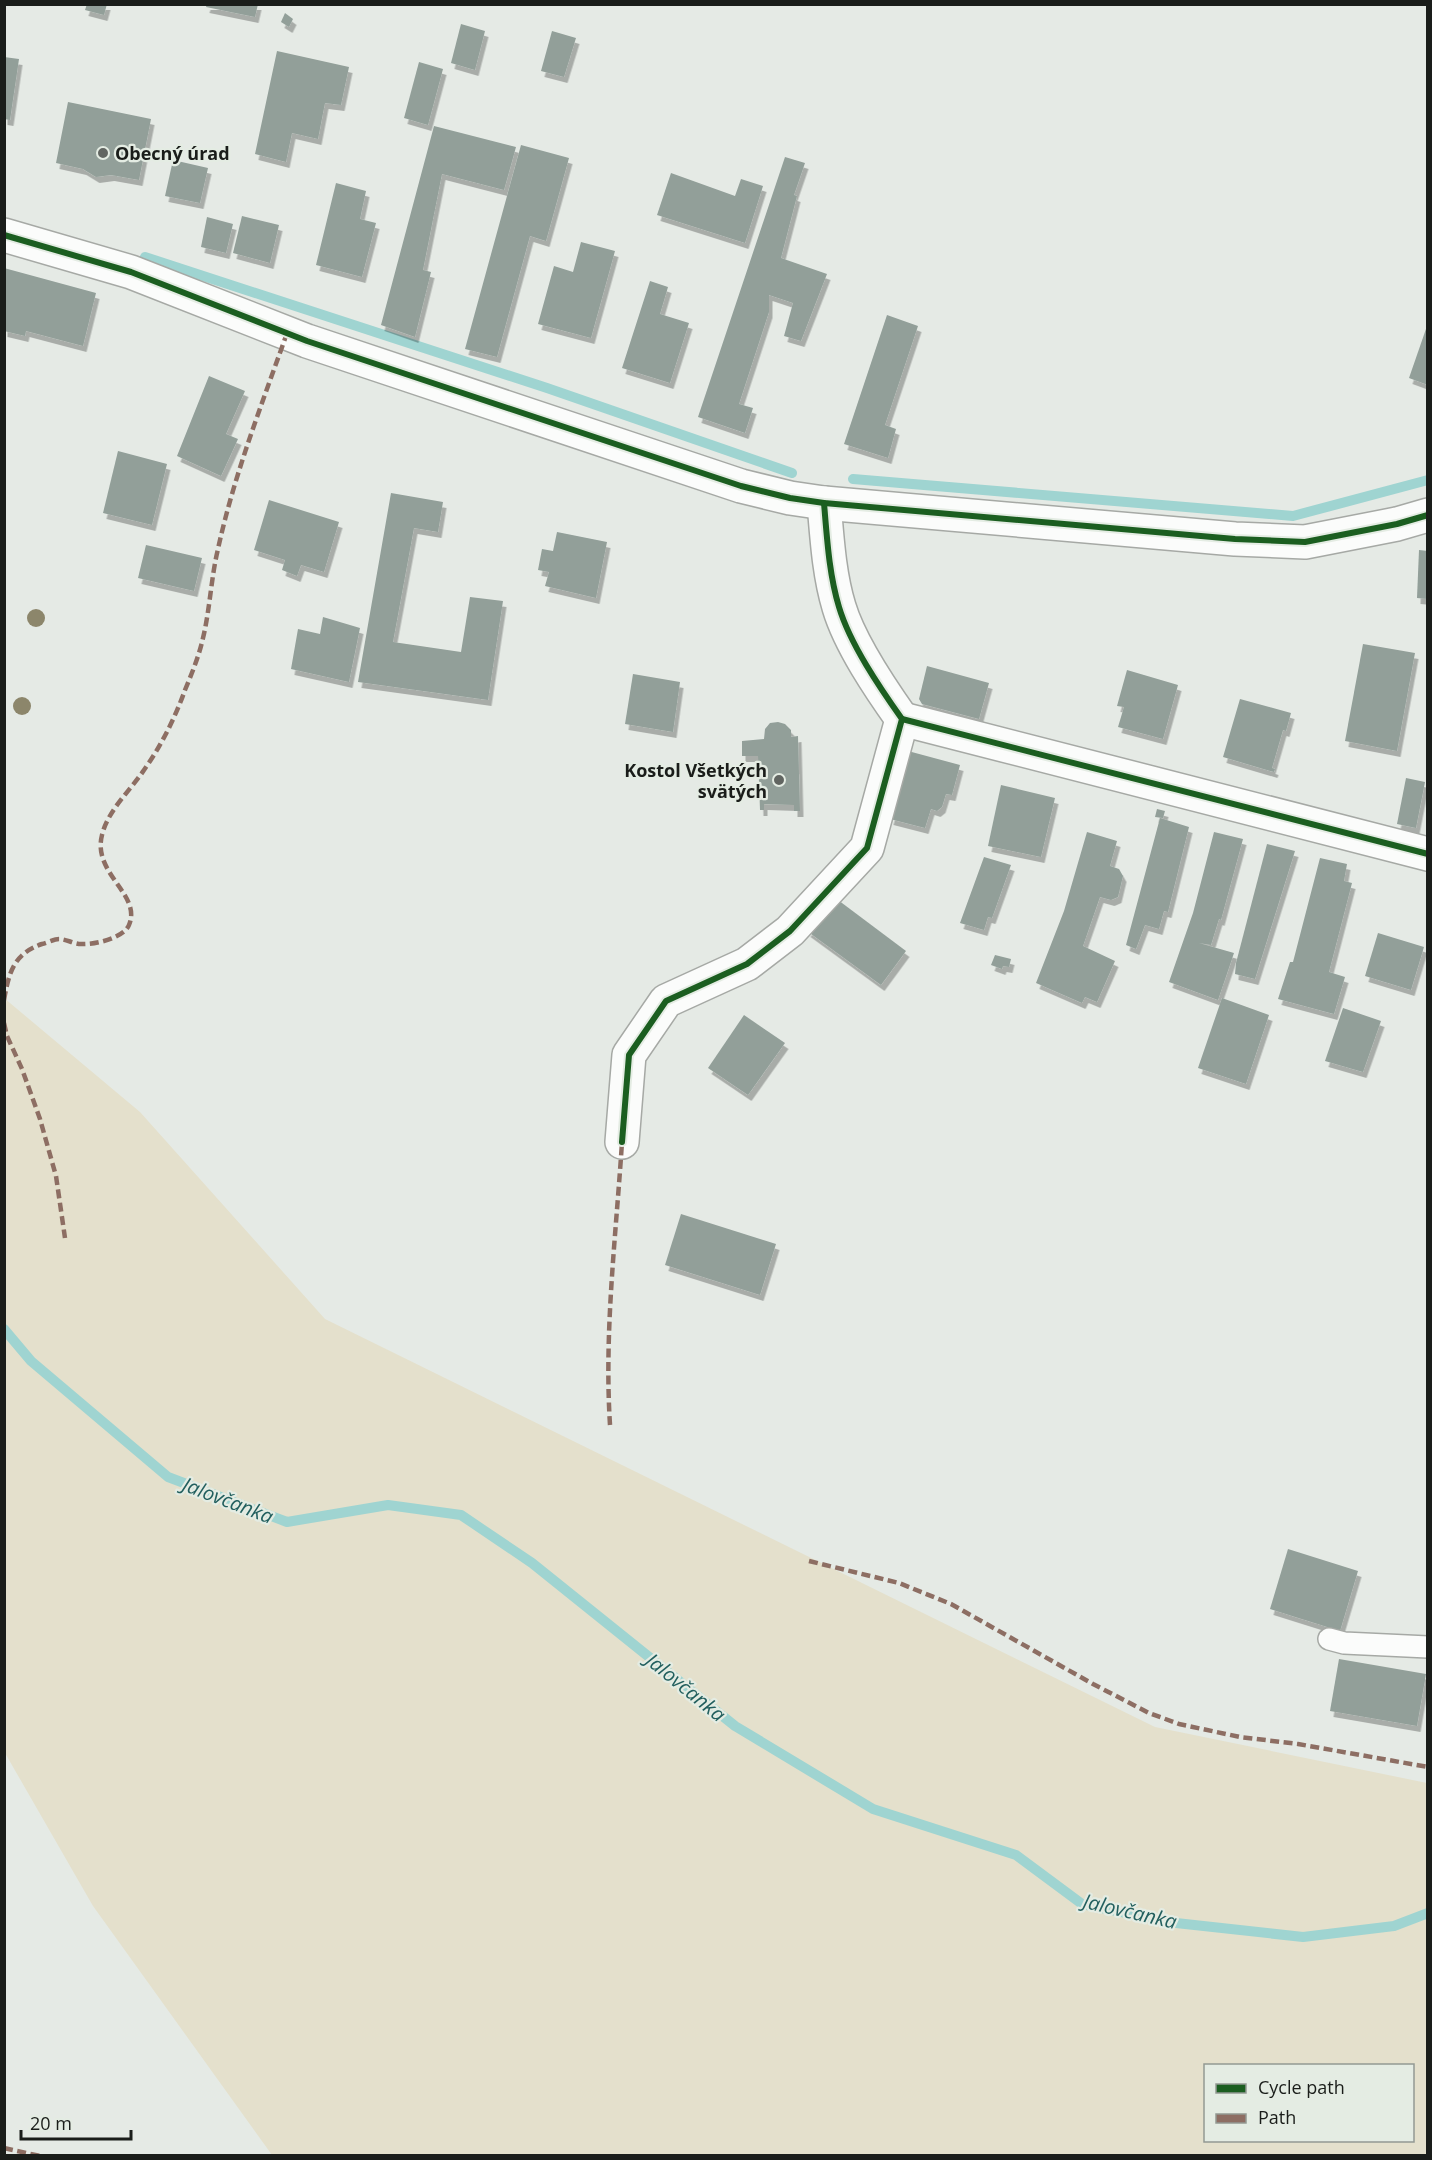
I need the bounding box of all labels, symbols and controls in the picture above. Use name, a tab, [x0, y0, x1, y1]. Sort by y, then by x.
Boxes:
place label: Obecný úrad	[115, 141, 230, 165]
marker: Obecný úrad	[96, 146, 110, 160]
place label: Kostol Všetkých svätých	[624, 758, 767, 803]
marker: Kostol Všetkých svätých	[772, 773, 786, 787]
water label: Jalovčanka	[175, 1469, 277, 1530]
water label: Jalovčanka	[637, 1644, 731, 1727]
water label: Jalovčanka	[1077, 1886, 1179, 1935]
legend	[1204, 2064, 1414, 2142]
text: Cycle path	[1258, 2075, 1345, 2099]
scale bar	[21, 2103, 130, 2141]
text: Path	[1258, 2105, 1296, 2129]
text: 20 m	[30, 2111, 72, 2135]

